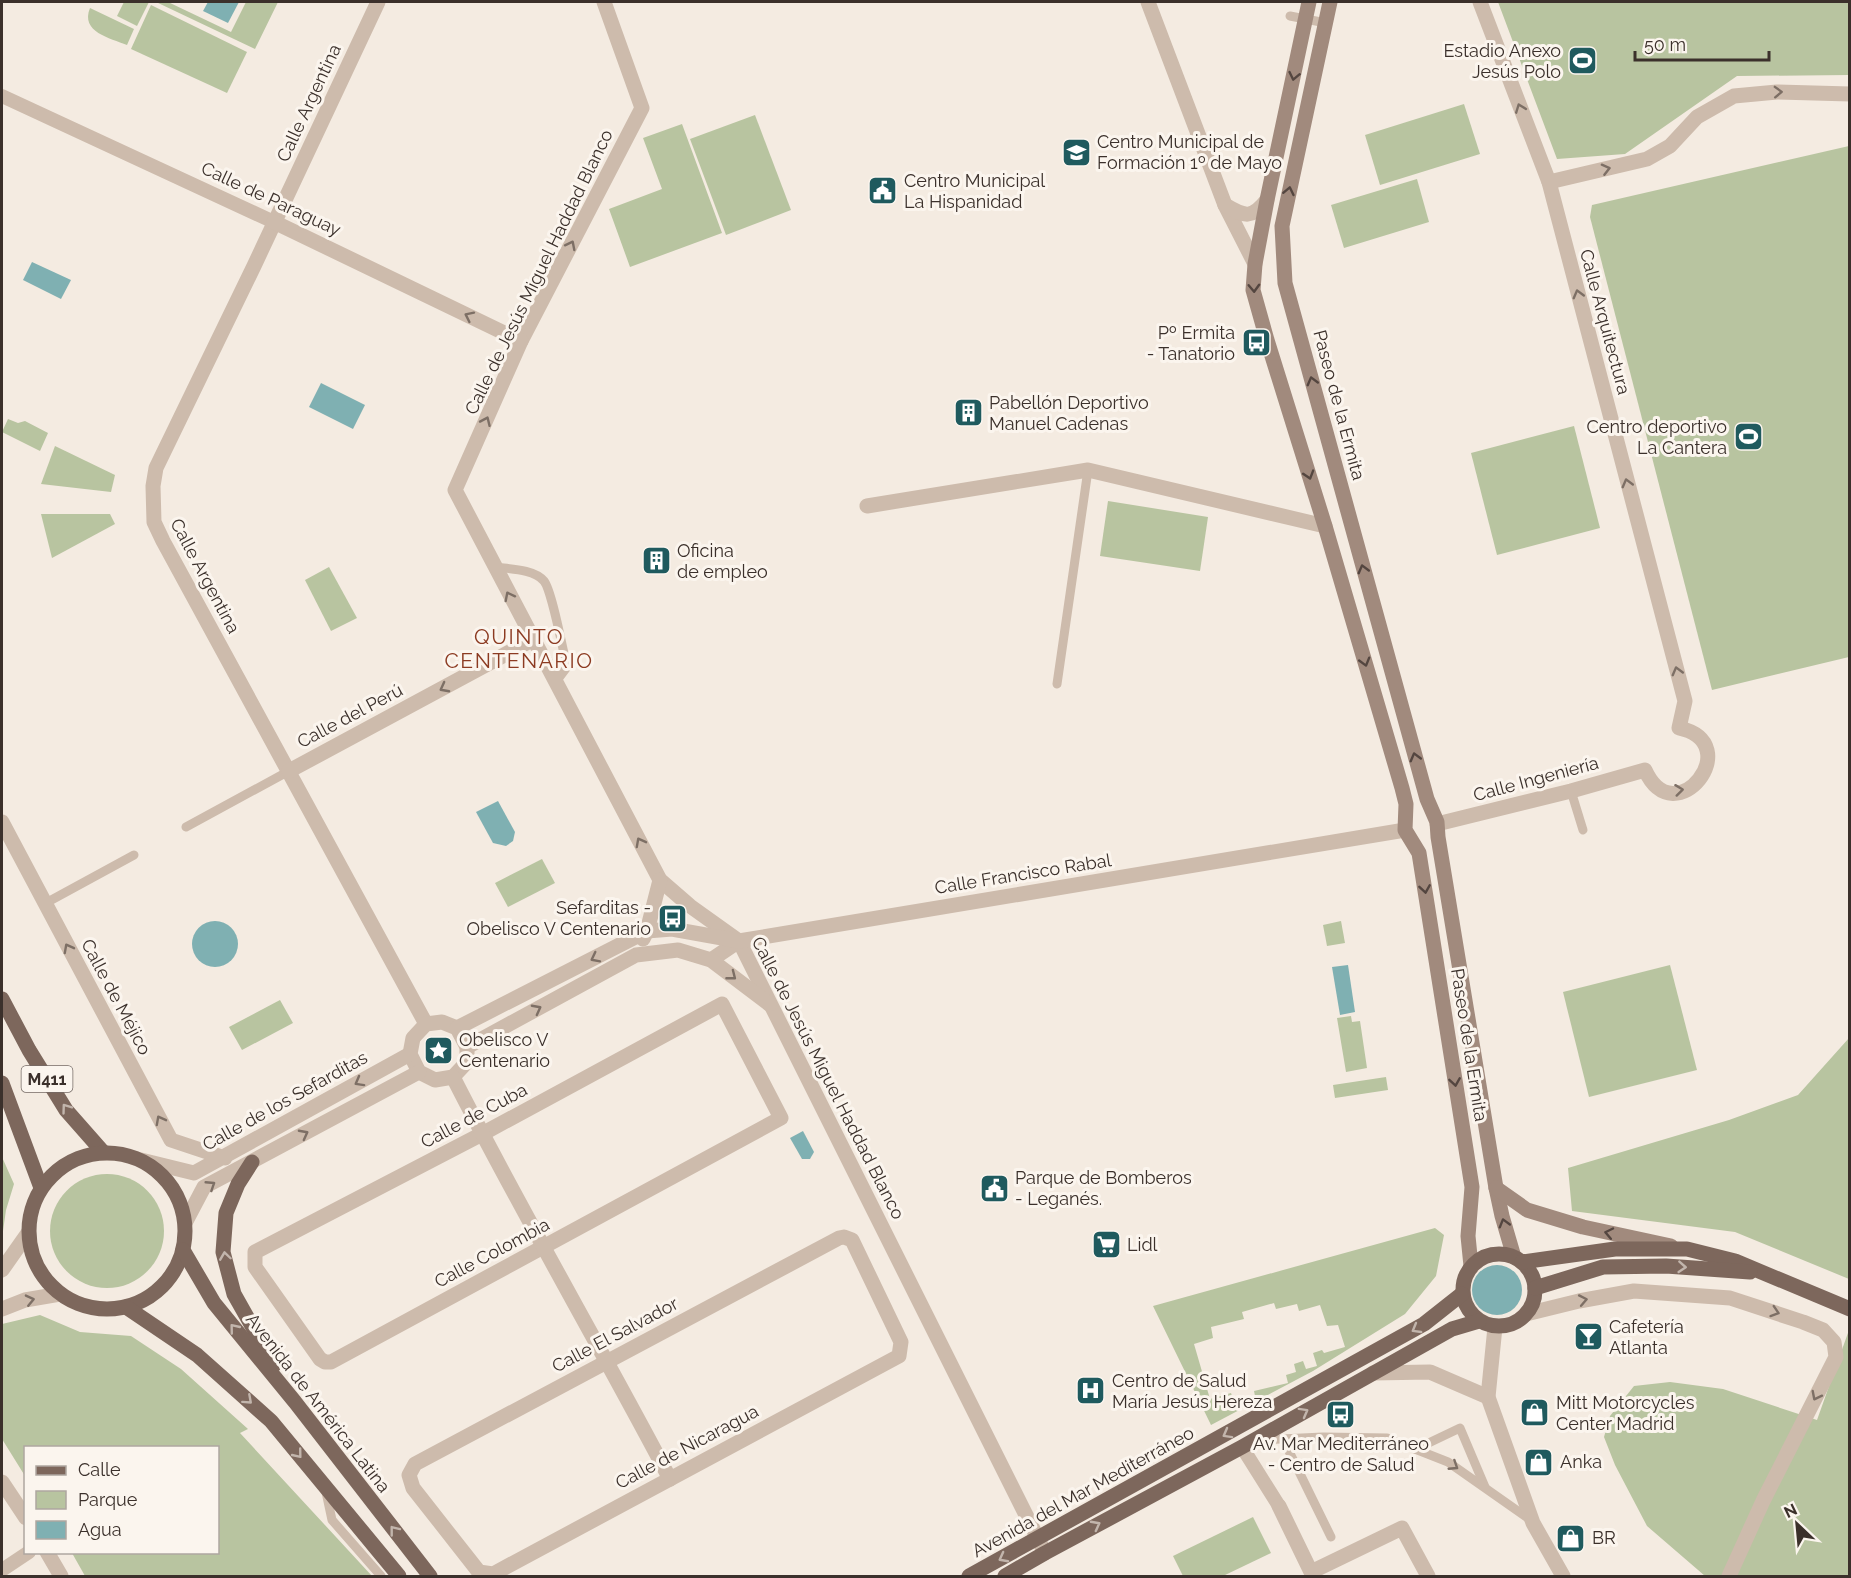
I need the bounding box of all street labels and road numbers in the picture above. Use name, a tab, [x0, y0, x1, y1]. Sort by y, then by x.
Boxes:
street label: Calle Argentina	[272, 41, 345, 165]
street label: Calle de Jesús Miguel Haddad Blanco	[460, 126, 617, 418]
street label: Calle de Paraguay	[198, 157, 345, 240]
street label: Calle Arquitectura	[1576, 247, 1635, 397]
street label: Paseo de la Ermita	[1309, 327, 1370, 482]
street label: Calle Argentina	[166, 515, 245, 637]
street label: Calle del Perú	[293, 679, 406, 752]
street label: Calle Ingeniería	[1471, 752, 1601, 805]
street label: Calle Francisco Rabal	[933, 849, 1113, 898]
street label: Calle de Jesús Miguel Haddad Blanco	[748, 933, 909, 1223]
street label: Calle de Méjico	[77, 935, 156, 1059]
street label: Paseo de la Ermita	[1447, 967, 1492, 1123]
street label: Calle de los Sefarditas	[199, 1046, 371, 1155]
road number: M411	[22, 1066, 72, 1092]
street label: Calle de Cuba	[417, 1079, 531, 1152]
street label: Calle Colombia	[431, 1213, 553, 1292]
street label: Calle El Salvador	[548, 1292, 682, 1377]
street label: Avenida de América Latina	[242, 1309, 395, 1496]
street label: Calle de Nicaragua	[612, 1400, 762, 1493]
street label: Avenida del Mar Mediterráneo	[968, 1422, 1197, 1561]

